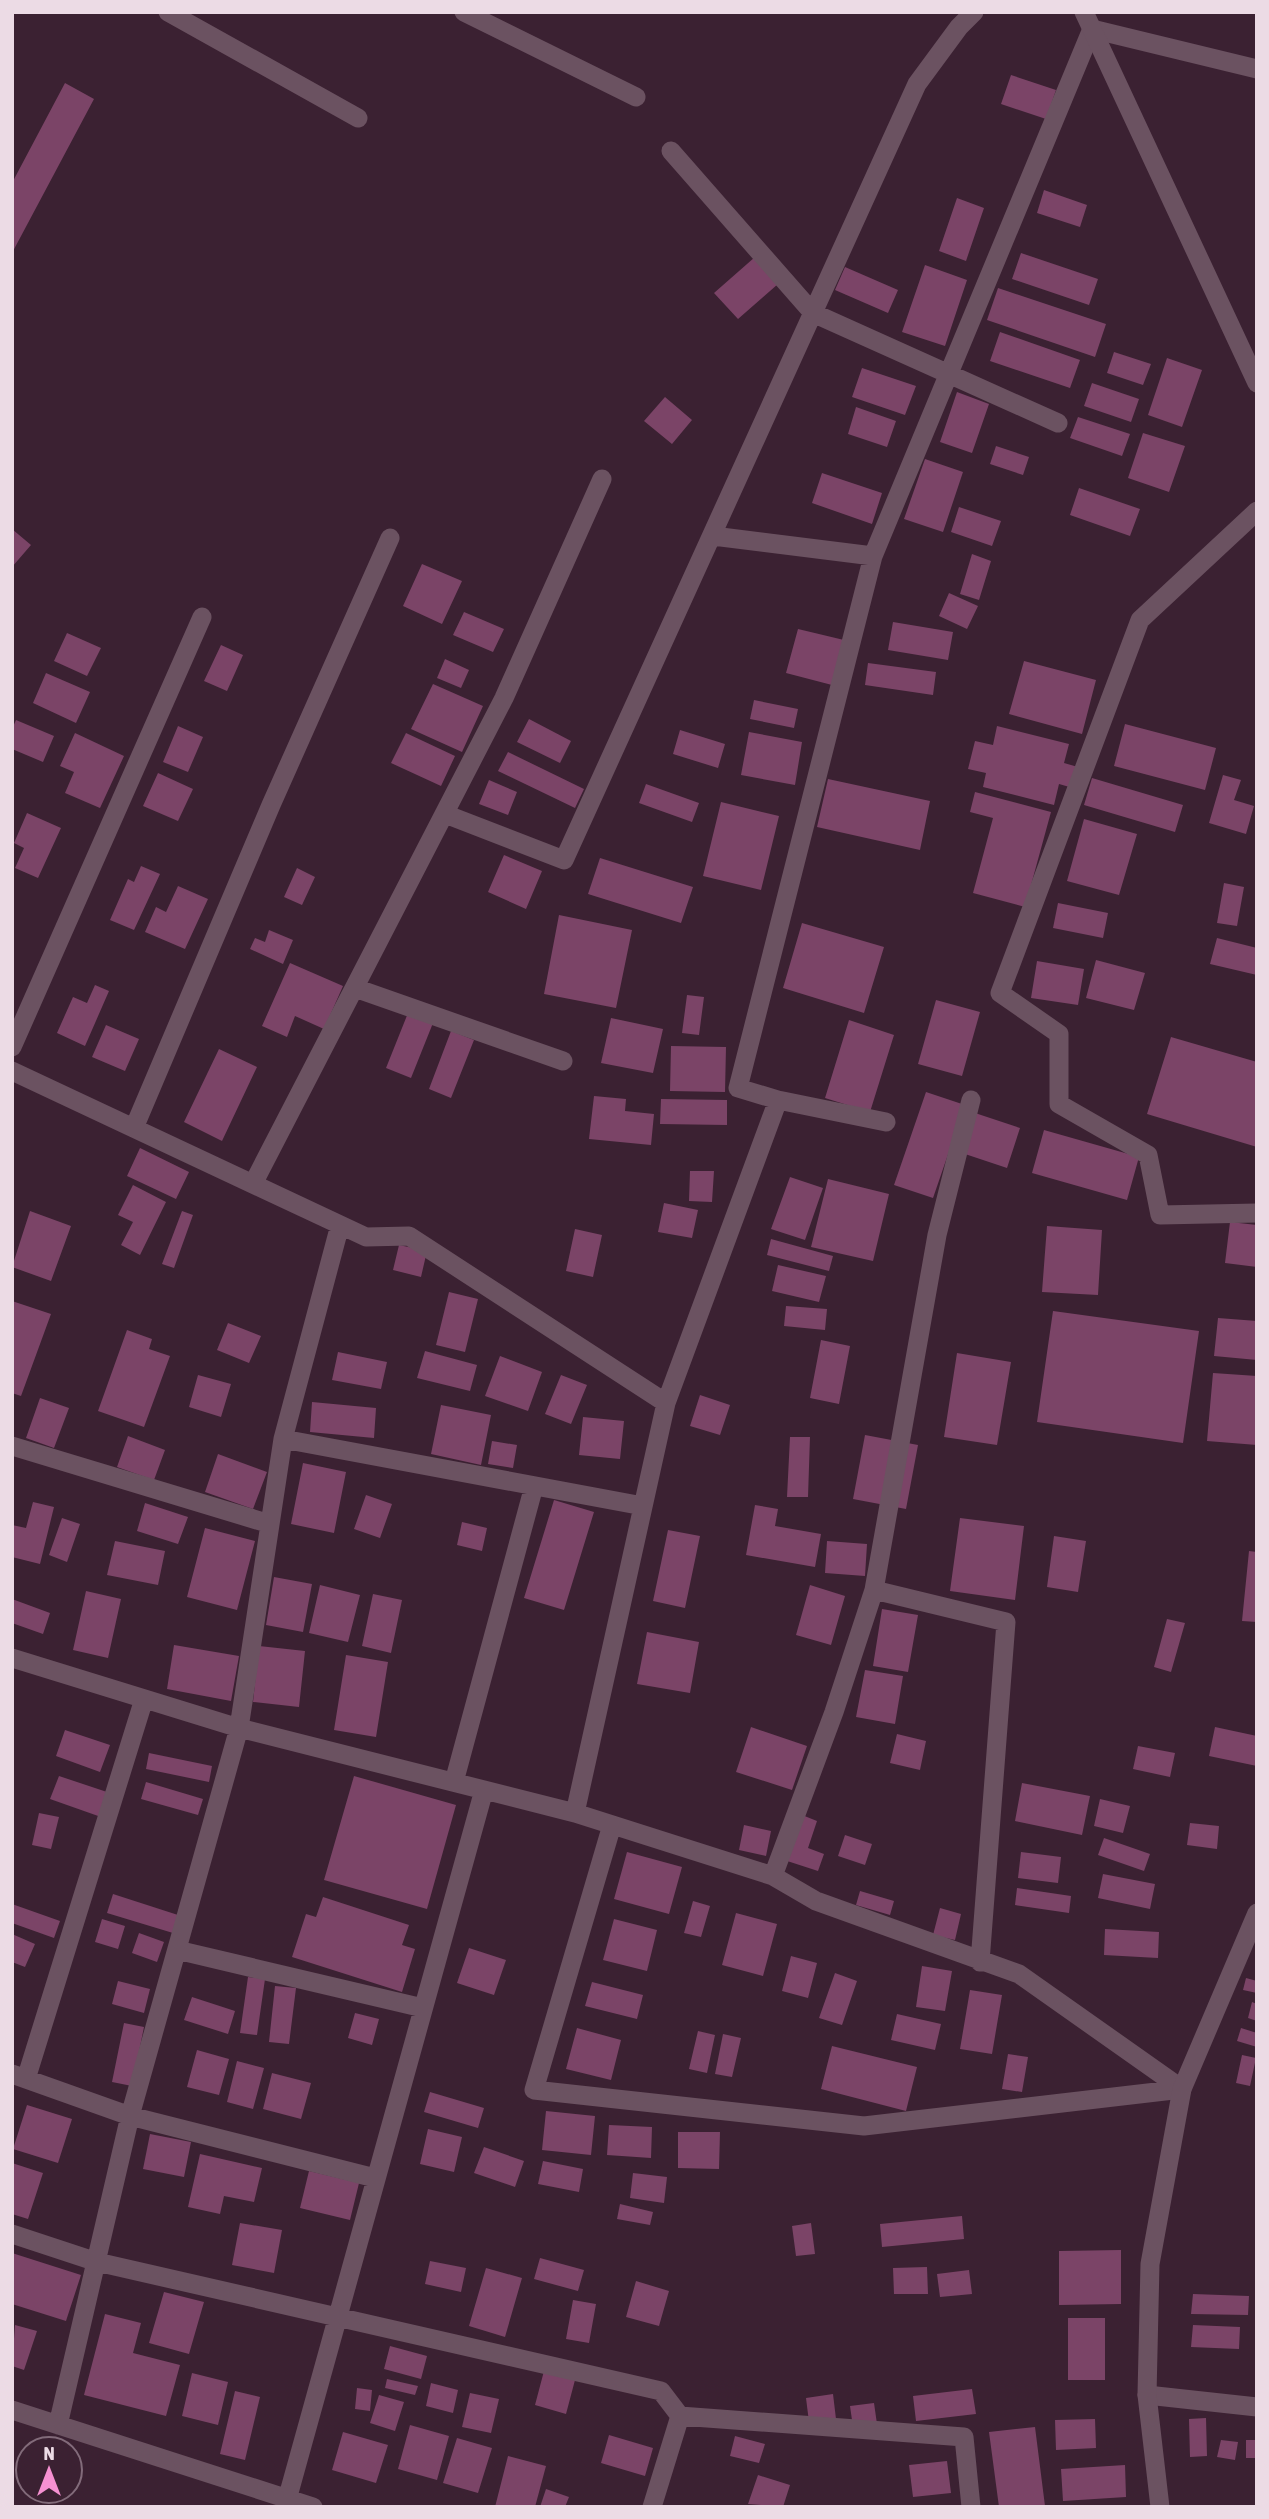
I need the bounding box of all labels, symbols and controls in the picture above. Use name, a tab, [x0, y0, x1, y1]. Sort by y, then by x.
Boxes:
north arrow	[14, 2435, 84, 2505]
text: N	[43, 2442, 55, 2464]

